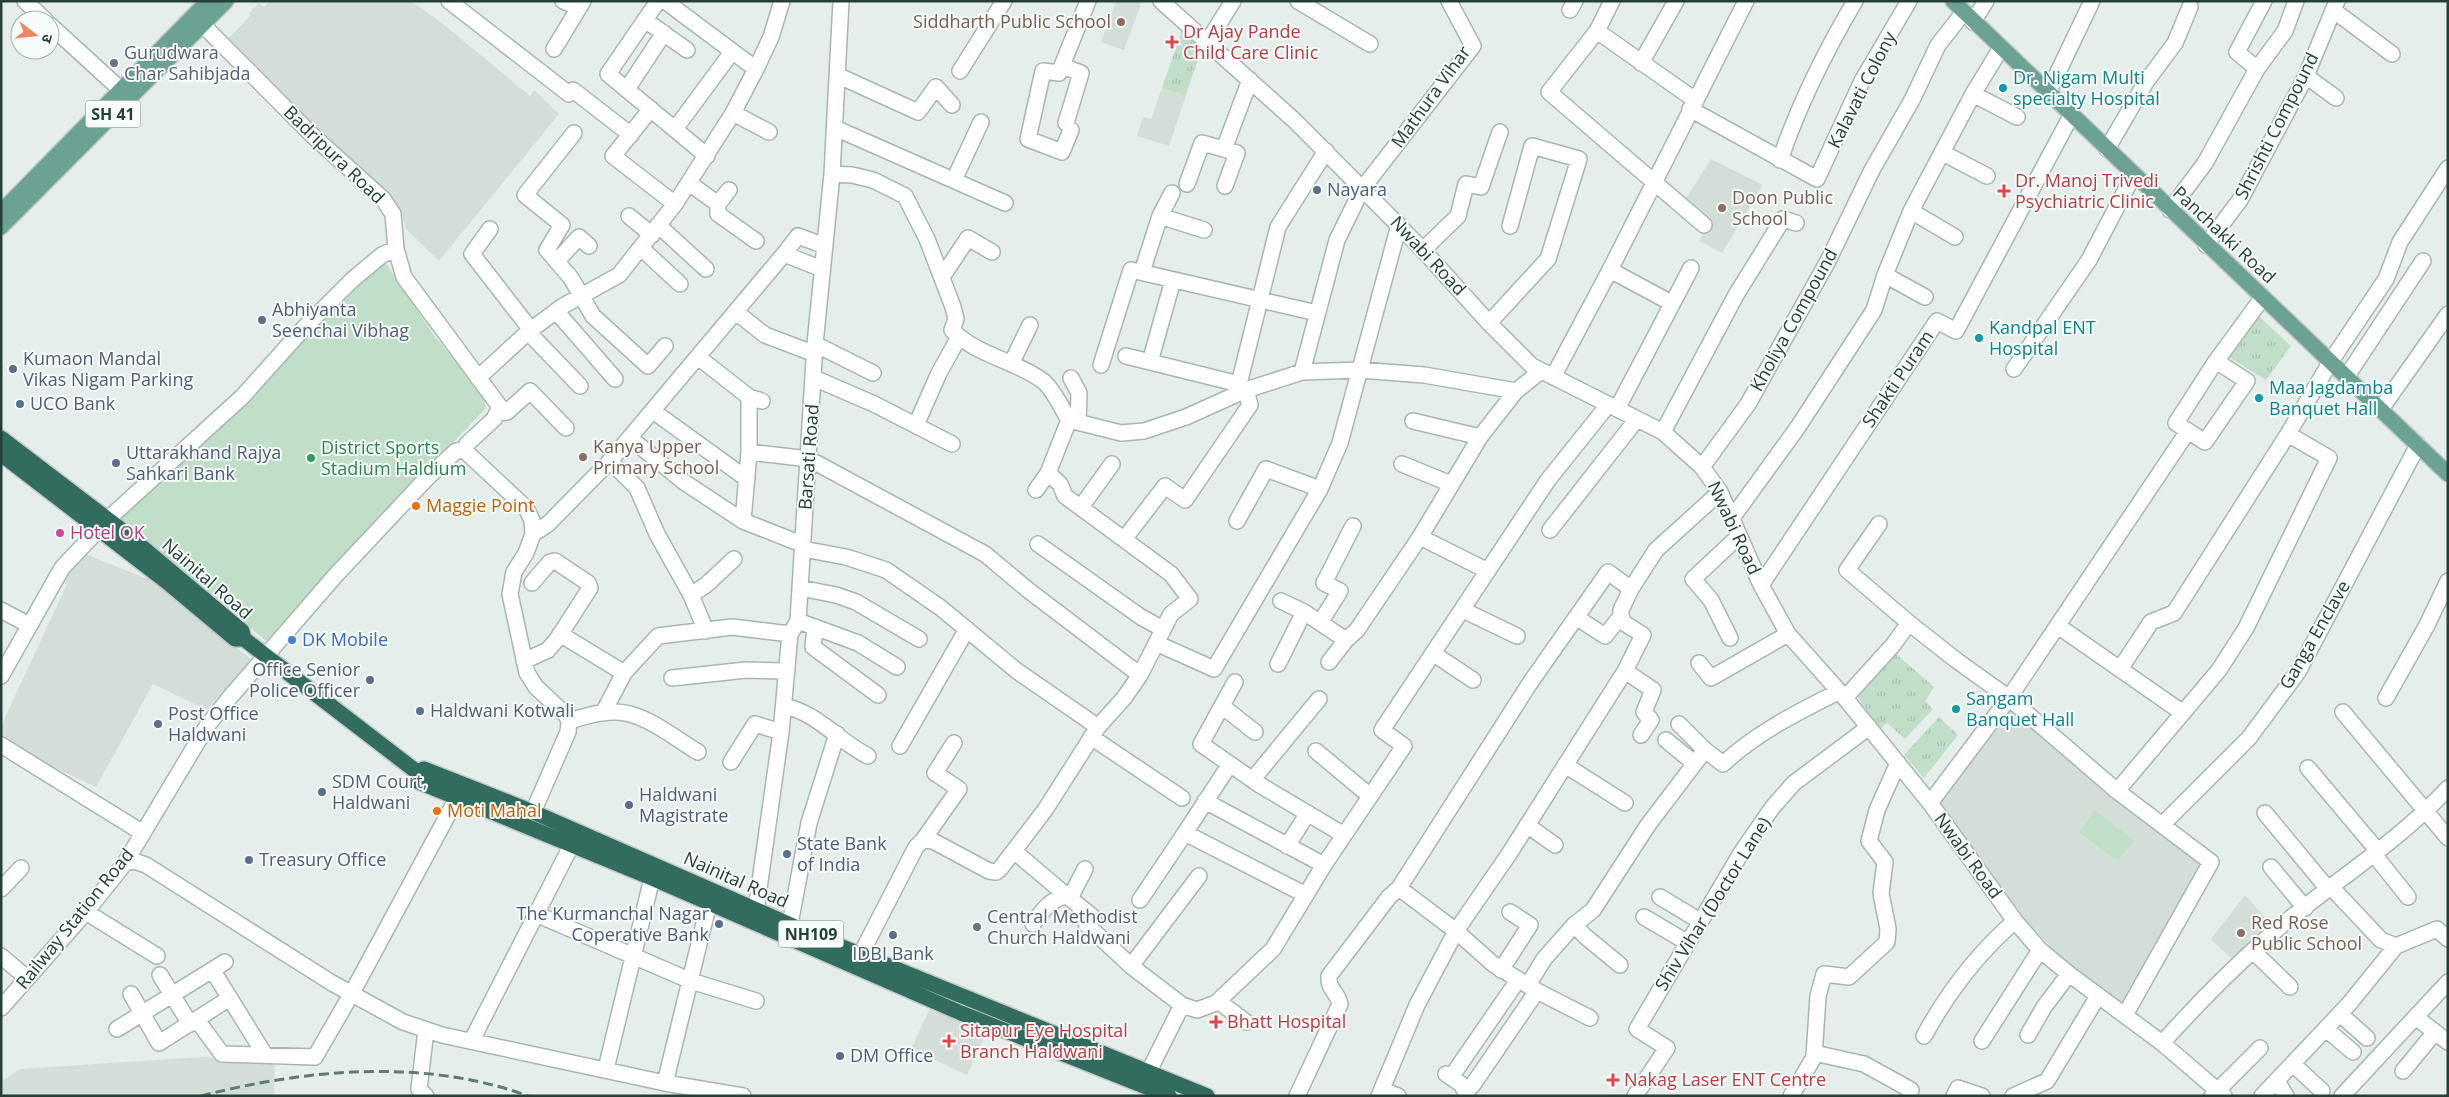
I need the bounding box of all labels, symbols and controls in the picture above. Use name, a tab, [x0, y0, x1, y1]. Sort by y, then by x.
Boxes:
place label: Siddharth Public School	[913, 9, 1111, 33]
north arrow	[10, 10, 60, 60]
marker: Siddharth Public School	[1115, 16, 1127, 28]
place label: Dr Ajay Pande Child Care Clinic	[1183, 19, 1319, 64]
street label: Kalavati Colony	[1821, 26, 1901, 152]
text: उ	[37, 32, 58, 46]
marker: Dr Ajay Pande Child Care Clinic	[1165, 35, 1179, 49]
place label: Gurudwara Char Sahibjada	[124, 40, 250, 85]
street label: Mathura Vihar	[1385, 40, 1476, 152]
street label: Shrishti Compound	[2229, 48, 2324, 203]
marker: Gurudwara Char Sahibjada	[108, 57, 120, 69]
place label: Dr. Nigam Multi specialty Hospital	[2013, 65, 2160, 110]
marker: Dr. Nigam Multi specialty Hospital	[1997, 82, 2009, 94]
road number: SH 41	[86, 100, 140, 128]
street label: Badripura Road	[279, 100, 390, 209]
place label: Dr. Manoj Trivedi Psychiatric Clinic	[2015, 168, 2159, 213]
place label: Nayara	[1327, 177, 1387, 201]
street label: Panchakki Road	[2168, 180, 2281, 288]
marker: Nayara	[1311, 184, 1323, 196]
marker: Dr. Manoj Trivedi Psychiatric Clinic	[1997, 184, 2011, 198]
place label: Doon Public School	[1732, 185, 1833, 230]
marker: Doon Public School	[1716, 202, 1728, 214]
street label: Nwabi Road	[1386, 210, 1472, 300]
street label: Kholiya Compound	[1744, 244, 1842, 395]
place label: Abhiyanta Seenchai Vibhag	[272, 297, 409, 342]
marker: Abhiyanta Seenchai Vibhag	[256, 314, 268, 326]
place label: Kandpal ENT Hospital	[1989, 315, 2096, 360]
street label: Shakti Puram	[1856, 325, 1938, 432]
marker: Kandpal ENT Hospital	[1973, 332, 1985, 344]
place label: Kumaon Mandal Vikas Nigam Parking	[23, 346, 193, 391]
marker: Kumaon Mandal Vikas Nigam Parking	[7, 363, 19, 375]
place label: Maa Jagdamba Banquet Hall	[2269, 375, 2393, 420]
place label: UCO Bank	[30, 391, 116, 415]
marker: Maa Jagdamba Banquet Hall	[2253, 392, 2265, 404]
marker: UCO Bank	[14, 398, 26, 410]
street label: Barsati Road	[792, 403, 824, 511]
place label: Kanya Upper Primary School	[593, 434, 719, 479]
place label: District Sports Stadium Haldium	[321, 435, 466, 480]
place label: Uttarakhand Rajya Sahkari Bank	[126, 440, 281, 485]
marker: Kanya Upper Primary School	[577, 451, 589, 463]
marker: District Sports Stadium Haldium	[305, 452, 317, 464]
marker: Uttarakhand Rajya Sahkari Bank	[110, 457, 122, 469]
street label: Nwabi Road	[1703, 477, 1767, 578]
place label: Maggie Point	[426, 493, 535, 517]
marker: Maggie Point	[410, 500, 422, 512]
place label: Hotel OK	[70, 520, 146, 544]
marker: Hotel OK	[54, 527, 66, 539]
street label: Nainital Road	[157, 532, 258, 624]
street label: Ganga Enclave	[2273, 576, 2355, 693]
place label: DK Mobile	[302, 627, 388, 651]
marker: DK Mobile	[286, 634, 298, 646]
place label: Office Senior Police Officer	[249, 657, 361, 702]
marker: Office Senior Police Officer	[364, 674, 376, 686]
place label: Sangam Banquet Hall	[1966, 686, 2074, 731]
place label: Haldwani Kotwali	[430, 698, 574, 722]
place label: Post Office Haldwani	[168, 701, 259, 746]
marker: Sangam Banquet Hall	[1950, 703, 1962, 715]
marker: Haldwani Kotwali	[414, 705, 426, 717]
marker: Post Office Haldwani	[152, 718, 164, 730]
place label: SDM Court, Haldwani	[332, 769, 427, 814]
place label: Haldwani Magistrate	[639, 782, 728, 827]
marker: SDM Court, Haldwani	[316, 786, 328, 798]
place label: Moti Mahal	[447, 798, 541, 822]
marker: Haldwani Magistrate	[623, 799, 635, 811]
marker: Moti Mahal	[431, 805, 443, 817]
street label: Nwabi Road	[1930, 808, 2008, 903]
street label: Shiv Vihar (Doctor Lane)	[1649, 812, 1775, 995]
place label: State Bank of India	[797, 831, 887, 876]
street label: Railway Station Road	[10, 843, 138, 994]
street label: Nainital Road	[680, 845, 793, 913]
place label: Treasury Office	[259, 847, 386, 871]
marker: State Bank of India	[781, 848, 793, 860]
marker: Treasury Office	[243, 854, 255, 866]
place label: The Kurmanchal Nagar Coperative Bank	[517, 901, 710, 946]
place label: Central Methodist Church Haldwani	[987, 904, 1138, 949]
place label: Red Rose Public School	[2251, 910, 2362, 955]
marker: The Kurmanchal Nagar Coperative Bank	[713, 918, 725, 930]
road number: NH109	[778, 921, 844, 948]
marker: Central Methodist Church Haldwani	[971, 921, 983, 933]
marker: Red Rose Public School	[2235, 927, 2247, 939]
marker: IDBI Bank	[887, 929, 899, 941]
place label: IDBI Bank	[852, 941, 934, 965]
place label: Bhatt Hospital	[1227, 1009, 1346, 1033]
marker: Bhatt Hospital	[1209, 1015, 1223, 1029]
place label: Sitapur Eye Hospital Branch Haldwani	[960, 1018, 1128, 1063]
marker: Sitapur Eye Hospital Branch Haldwani	[942, 1034, 956, 1048]
place label: DM Office	[850, 1043, 933, 1067]
marker: DM Office	[834, 1050, 846, 1062]
place label: Nakag Laser ENT Centre	[1624, 1067, 1826, 1091]
marker: Nakag Laser ENT Centre	[1606, 1073, 1620, 1087]

